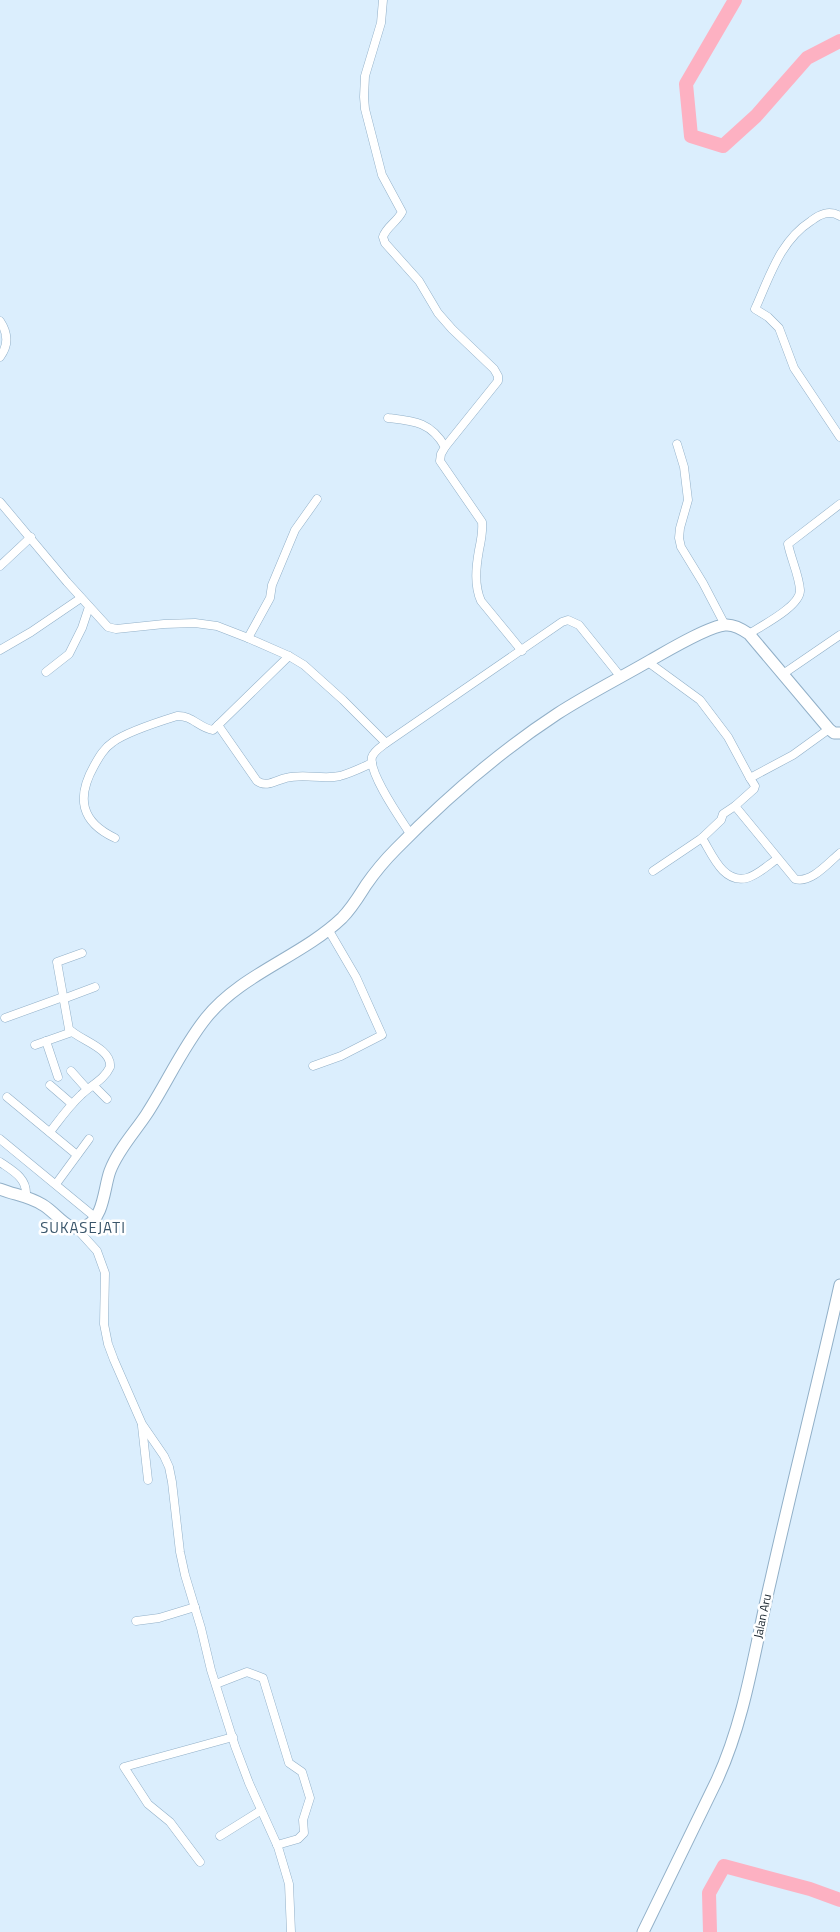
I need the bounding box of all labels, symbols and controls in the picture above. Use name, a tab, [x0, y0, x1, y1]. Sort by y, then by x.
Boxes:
district label: SUKASEJATI	[40, 1216, 126, 1239]
street label: Jalan Aru	[748, 1592, 776, 1640]

